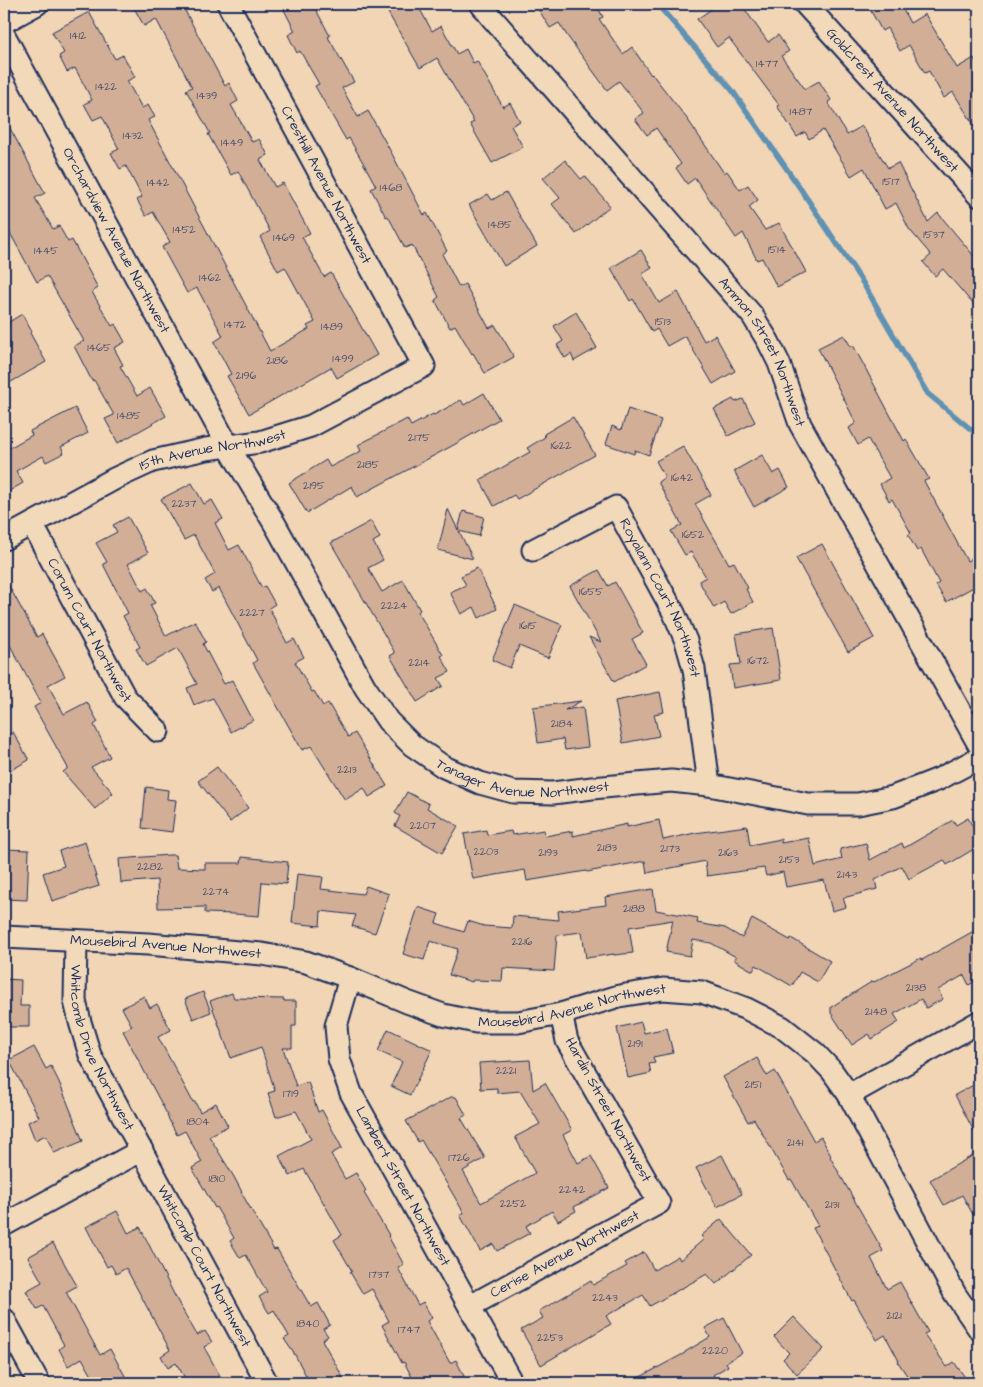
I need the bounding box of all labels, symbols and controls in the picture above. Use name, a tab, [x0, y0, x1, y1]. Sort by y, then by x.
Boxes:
street label: Goldcrest Avenue Northwest	[821, 24, 963, 177]
house number: 1412	[70, 28, 87, 43]
house number: 1477	[756, 56, 778, 71]
house number: 1422	[95, 79, 117, 94]
house number: 1439	[197, 88, 217, 103]
street label: Cresthill Avenue Northwest	[276, 102, 376, 268]
house number: 1487	[790, 104, 813, 119]
house number: 1432	[123, 128, 144, 143]
house number: 1449	[221, 135, 243, 150]
street label: Orchardview Avenue Northwest	[57, 144, 175, 337]
house number: 1517	[882, 174, 900, 189]
house number: 1442	[147, 175, 170, 190]
house number: 1468	[380, 180, 402, 195]
house number: 1485	[488, 217, 512, 232]
house number: 1452	[173, 222, 196, 237]
house number: 1537	[923, 227, 945, 242]
house number: 1469	[273, 230, 295, 245]
house number: 1514	[768, 242, 787, 257]
house number: 1445	[34, 243, 58, 258]
house number: 1462	[199, 270, 222, 285]
street label: Ammon Street Northwest	[714, 273, 810, 430]
house number: 1513	[655, 314, 672, 329]
house number: 1472	[224, 317, 247, 332]
house number: 1489	[321, 319, 343, 334]
house number: 1465	[87, 340, 111, 355]
house number: 1499	[332, 351, 354, 366]
house number: 2186	[266, 353, 288, 368]
house number: 2196	[236, 368, 257, 383]
house number: 1485	[117, 408, 141, 423]
street label: 15th Avenue Northwest	[136, 424, 289, 476]
house number: 2175	[408, 430, 430, 445]
house number: 1622	[551, 438, 572, 453]
house number: 2185	[357, 457, 380, 472]
house number: 1642	[671, 470, 694, 485]
house number: 2195	[303, 478, 325, 493]
house number: 2237	[172, 496, 197, 511]
street label: Royalann Court Northwest	[614, 515, 705, 679]
house number: 1652	[682, 527, 705, 542]
street label: Corum Court Northwest	[42, 555, 136, 708]
house number: 1655	[579, 584, 603, 599]
house number: 2224	[381, 598, 408, 613]
house number: 2227	[239, 605, 265, 620]
house number: 1615	[519, 618, 537, 633]
house number: 1672	[747, 653, 769, 668]
house number: 2214	[408, 655, 430, 670]
house number: 2184	[551, 716, 574, 731]
street label: Tanager Avenue Northwest	[432, 754, 610, 803]
house number: 2213	[337, 762, 357, 777]
house number: 2207	[410, 818, 436, 833]
house number: 2183	[597, 840, 618, 855]
house number: 2173	[660, 841, 680, 856]
house number: 2203	[473, 844, 499, 859]
house number: 2193	[538, 845, 558, 860]
house number: 2163	[718, 845, 738, 860]
house number: 2153	[778, 852, 800, 867]
house number: 2282	[137, 859, 164, 874]
house number: 2143	[837, 867, 858, 882]
house number: 2274	[203, 884, 230, 899]
house number: 2188	[623, 901, 645, 916]
street label: Mousebird Avenue Northwest	[70, 930, 262, 964]
house number: 2216	[512, 934, 533, 949]
street label: Whitcomb Drive Northwest	[65, 964, 139, 1134]
street label: Mousebird Avenue Northwest	[478, 979, 668, 1032]
house number: 2138	[906, 980, 926, 995]
house number: 2148	[865, 1004, 887, 1019]
street label: Hardin Street Northwest	[560, 1034, 656, 1186]
house number: 2191	[627, 1036, 643, 1051]
house number: 2221	[496, 1063, 517, 1078]
house number: 2151	[745, 1077, 762, 1092]
house number: 1719	[283, 1086, 299, 1101]
street label: Lambert Street Northwest	[350, 1103, 455, 1270]
house number: 1804	[187, 1114, 210, 1129]
house number: 2141	[787, 1135, 804, 1150]
house number: 1726	[448, 1150, 470, 1165]
house number: 1810	[209, 1171, 226, 1186]
street label: Whitcomb Court Northwest	[152, 1182, 256, 1351]
house number: 2242	[559, 1182, 586, 1197]
house number: 2252	[500, 1196, 527, 1211]
house number: 2131	[825, 1197, 840, 1212]
street label: Cerise Avenue Northwest	[487, 1205, 643, 1303]
house number: 1737	[369, 1267, 389, 1282]
house number: 2243	[592, 1290, 618, 1305]
house number: 2121	[886, 1308, 902, 1323]
house number: 1840	[297, 1316, 320, 1331]
house number: 1747	[398, 1322, 420, 1337]
house number: 2253	[537, 1330, 563, 1345]
house number: 2220	[702, 1343, 728, 1358]

